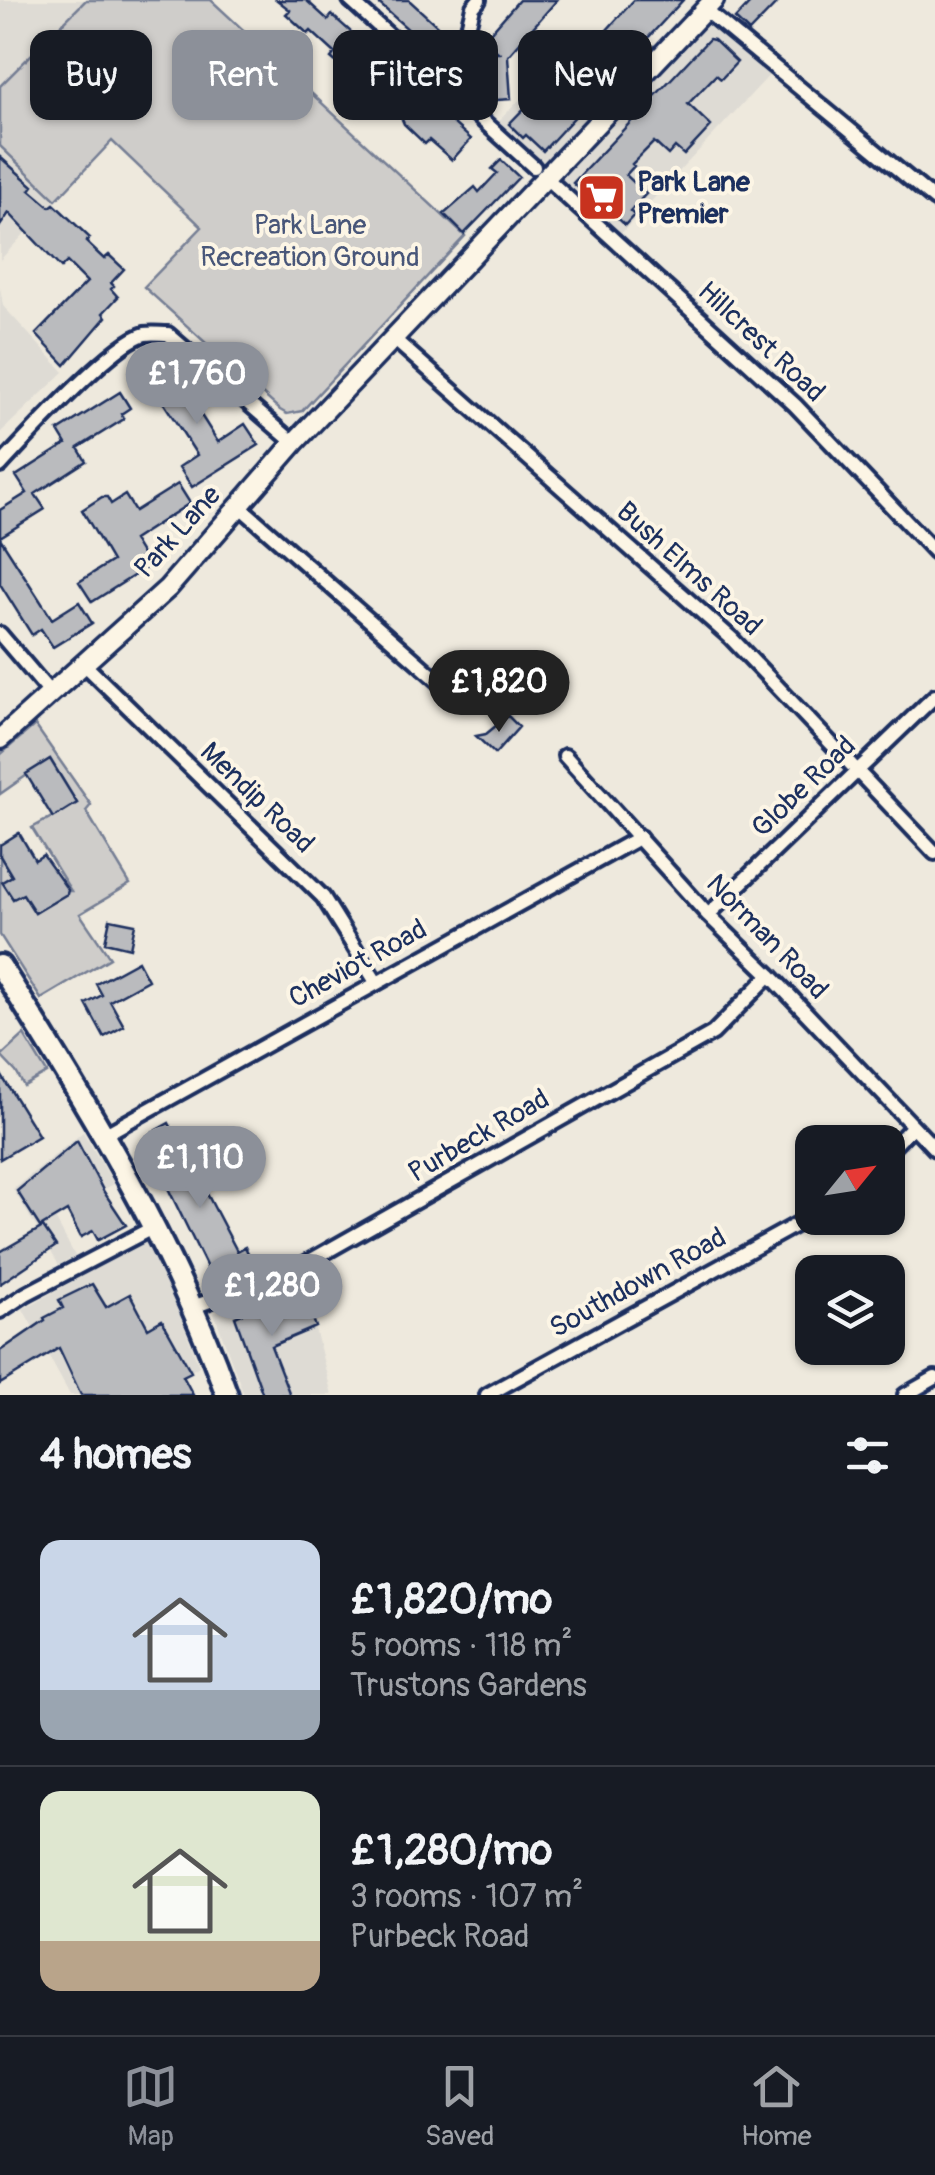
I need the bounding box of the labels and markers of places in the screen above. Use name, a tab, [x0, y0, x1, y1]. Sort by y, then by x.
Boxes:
place label: Park Lane Premier	[637, 165, 751, 232]
supermarket icon: Park Lane Premier	[576, 172, 628, 224]
pin: £1,760	[116, 342, 278, 427]
pin: £1,820	[418, 650, 580, 735]
pin: £1,110	[119, 1126, 281, 1211]
pin: £1,280	[191, 1254, 353, 1339]

